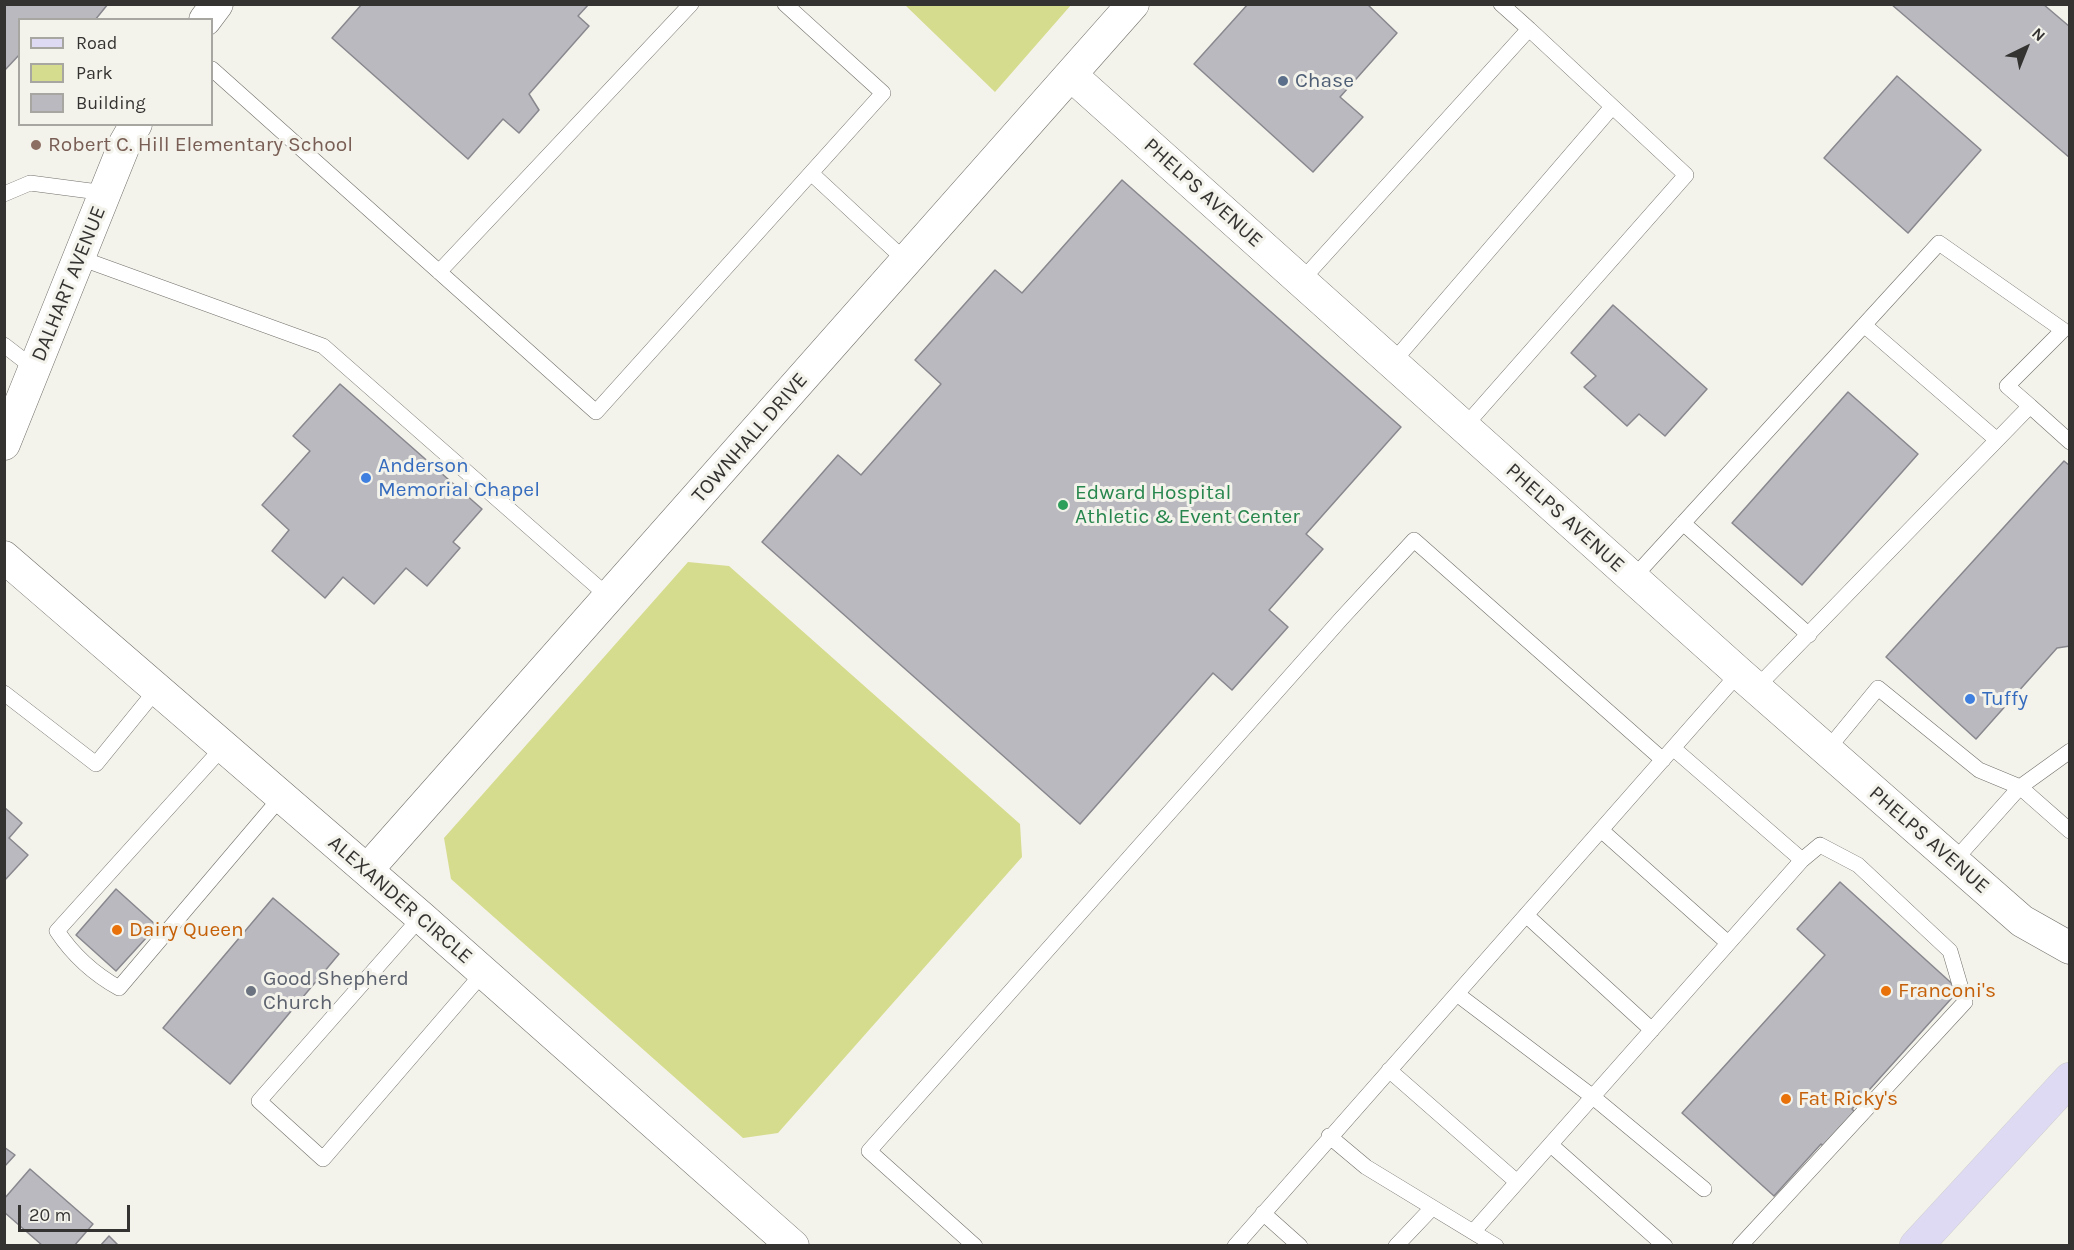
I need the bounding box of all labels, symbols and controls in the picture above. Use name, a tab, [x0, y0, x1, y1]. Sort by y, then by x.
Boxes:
legend	[18, 18, 213, 126]
north arrow	[1996, 18, 2056, 78]
text: N	[2028, 24, 2049, 45]
text: Road	[76, 32, 117, 54]
text: Park	[76, 62, 113, 84]
place label: Chase	[1295, 68, 1354, 94]
marker: Chase	[1276, 74, 1290, 88]
text: Building	[76, 92, 146, 114]
place label: Robert C. Hill Elementary School	[48, 132, 353, 158]
street label: PHELPS AVENUE	[1138, 133, 1268, 253]
marker: Robert C. Hill Elementary School	[29, 138, 43, 152]
street label: DALHART AVENUE	[26, 203, 112, 365]
street label: TOWNHALL DRIVE	[687, 368, 813, 508]
place label: Anderson Memorial Chapel	[378, 453, 540, 503]
street label: PHELPS AVENUE	[1500, 458, 1630, 578]
marker: Anderson Memorial Chapel	[359, 471, 373, 485]
place label: Edward Hospital Athletic & Event Center	[1075, 480, 1300, 530]
marker: Edward Hospital Athletic & Event Center	[1056, 498, 1070, 512]
place label: Tuffy	[1982, 686, 2028, 712]
marker: Tuffy	[1963, 692, 1977, 706]
street label: PHELPS AVENUE	[1864, 781, 1994, 899]
street label: ALEXANDER CIRCLE	[323, 830, 477, 970]
place label: Dairy Queen	[129, 917, 244, 943]
marker: Dairy Queen	[110, 923, 124, 937]
place label: Good Shepherd Church	[263, 966, 409, 1016]
place label: Franconi's	[1898, 978, 1996, 1004]
marker: Good Shepherd Church	[244, 984, 258, 998]
marker: Franconi's	[1879, 984, 1893, 998]
place label: Fat Ricky's	[1798, 1086, 1898, 1112]
marker: Fat Ricky's	[1779, 1092, 1793, 1106]
scale bar	[21, 1193, 134, 1231]
text: 20 m	[29, 1204, 71, 1226]

